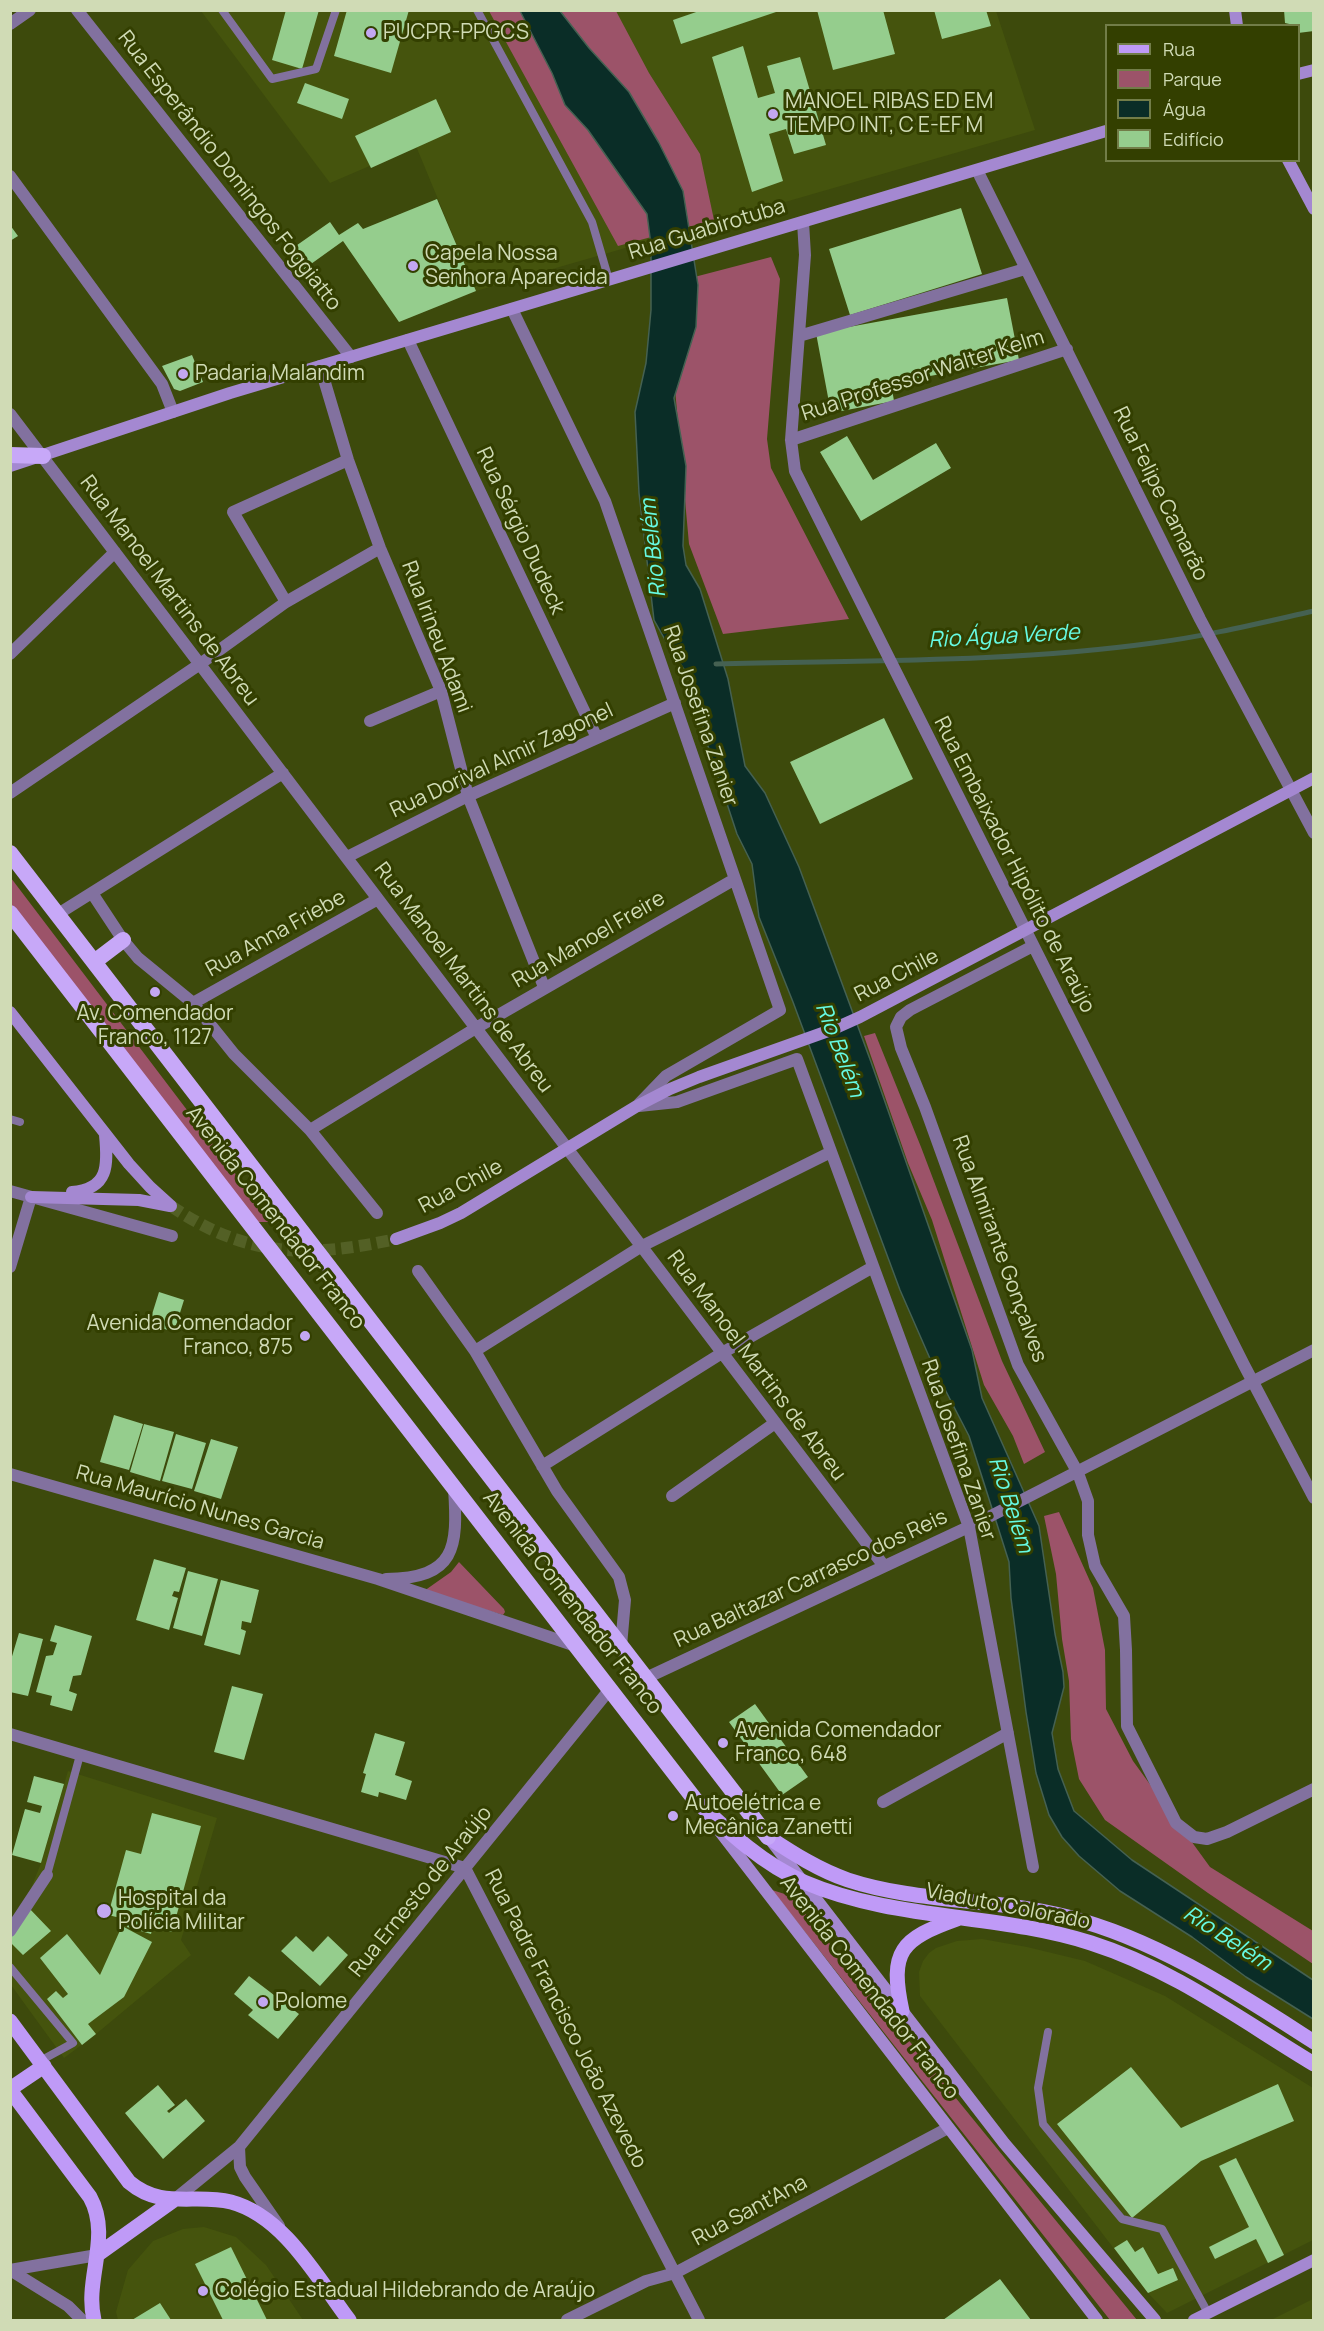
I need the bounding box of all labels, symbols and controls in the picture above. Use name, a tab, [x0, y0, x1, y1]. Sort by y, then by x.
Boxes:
place label: PUCPR-PPGCS	[383, 20, 529, 46]
legend	[1105, 24, 1300, 162]
street label: Rua Esperândio Domingos Foggiatto	[112, 26, 346, 316]
marker: PUCPR-PPGCS	[364, 26, 378, 40]
text: Rua	[1163, 37, 1195, 61]
text: Parque	[1163, 67, 1222, 91]
place label: MANOEL RIBAS ED EM TEMPO INT, C E-EF M	[785, 89, 993, 139]
text: Água	[1163, 97, 1206, 121]
marker: MANOEL RIBAS ED EM TEMPO INT, C E-EF M	[766, 107, 780, 121]
text: Edifício	[1163, 127, 1224, 151]
street label: Rua Guabirotuba	[626, 194, 788, 266]
place label: Capela Nossa Senhora Aparecida	[425, 241, 608, 291]
marker: Capela Nossa Senhora Aparecida	[406, 259, 420, 273]
street label: Rua Professor Walter Kelm	[799, 325, 1047, 427]
place label: Padaria Malandim	[195, 361, 365, 387]
marker: Padaria Malandim	[176, 367, 190, 381]
street label: Rua Felipe Camarão	[1107, 403, 1213, 585]
street label: Rua Sérgio Dudeck	[470, 444, 570, 618]
street label: Rua Manoel Martins de Abreu	[74, 471, 264, 711]
water label: Rio Belém	[636, 497, 672, 599]
street label: Rua Irineu Adami	[395, 558, 477, 716]
water label: Rio Água Verde	[928, 620, 1080, 654]
street label: Rua Josefina Zanier	[657, 622, 743, 810]
street label: Rua Dorival Almir Zagonel	[387, 698, 617, 824]
street label: Rua Embaixador Hipólito de Araújo	[928, 713, 1100, 1017]
street label: Rua Manoel Martins de Abreu	[368, 858, 558, 1098]
street label: Rua Anna Friebe	[202, 885, 350, 983]
street label: Rua Manoel Freire	[508, 886, 670, 994]
street label: Rua Chile	[851, 944, 943, 1008]
marker: Av. Comendador Franco, 1127	[148, 985, 162, 999]
water label: Rio Belém	[809, 999, 869, 1101]
place label: Av. Comendador Franco, 1127	[76, 1001, 234, 1051]
street label: Avenida Comendador Franco	[180, 1101, 370, 1335]
street label: Rua Almirante Gonçalves	[946, 1132, 1052, 1366]
street label: Rua Chile	[415, 1154, 507, 1220]
street label: Rua Manoel Martins de Abreu	[661, 1246, 851, 1486]
place label: Avenida Comendador Franco, 875	[87, 1311, 293, 1361]
marker: Avenida Comendador Franco, 875	[298, 1329, 312, 1343]
street label: Rua Josefina Zanier	[915, 1356, 1001, 1544]
water label: Rio Belém	[982, 1454, 1038, 1556]
street label: Rua Maurício Nunes Garcia	[73, 1460, 327, 1556]
street label: Avenida Comendador Franco	[477, 1486, 667, 1720]
street label: Rua Baltazar Carrasco dos Reis	[670, 1505, 952, 1653]
place label: Avenida Comendador Franco, 648	[735, 1718, 941, 1768]
marker: Avenida Comendador Franco, 648	[716, 1736, 730, 1750]
place label: Autoelétrica e Mecânica Zanetti	[685, 1791, 853, 1841]
street label: Rua Ernesto de Araújo	[344, 1801, 498, 1983]
marker: Autoelétrica e Mecânica Zanetti	[666, 1809, 680, 1823]
street label: Rua Padre Francisco João Azevedo	[478, 1865, 652, 2173]
street label: Avenida Comendador Franco	[774, 1871, 964, 2105]
street label: Viaduto Colorado	[924, 1879, 1092, 1935]
place label: Hospital da Polícia Militar	[118, 1886, 245, 1936]
water label: Rio Belém	[1178, 1901, 1276, 1977]
marker: Hospital da Polícia Militar	[95, 1902, 113, 1920]
place label: Polome	[275, 1989, 347, 2015]
marker: Polome	[256, 1995, 270, 2009]
street label: Rua Sant'Ana	[688, 2170, 812, 2252]
place label: Colégio Estadual Hildebrando de Araújo	[215, 2278, 595, 2304]
marker: Colégio Estadual Hildebrando de Araújo	[196, 2284, 210, 2298]

